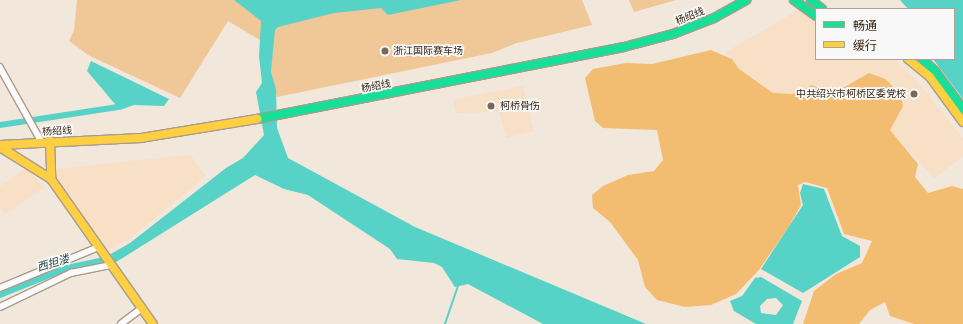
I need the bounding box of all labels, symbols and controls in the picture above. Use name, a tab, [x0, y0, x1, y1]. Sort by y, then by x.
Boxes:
street label: 杨绍线	[674, 5, 706, 27]
legend	[815, 8, 955, 60]
text: 畅通	[853, 19, 877, 33]
text: 缓行	[853, 39, 877, 53]
place label: 浙江国际赛车场	[393, 45, 463, 57]
marker: 浙江国际赛车场	[380, 46, 390, 56]
street label: 杨绍线	[360, 77, 392, 95]
place label: 中共绍兴市柯桥区委党校	[796, 88, 906, 100]
marker: 中共绍兴市柯桥区委党校	[909, 89, 919, 99]
marker: 柯桥骨伤	[485, 100, 497, 112]
place label: 柯桥骨伤	[500, 100, 540, 112]
street label: 杨绍线	[42, 124, 72, 138]
water label: 西担溇	[35, 252, 71, 274]

